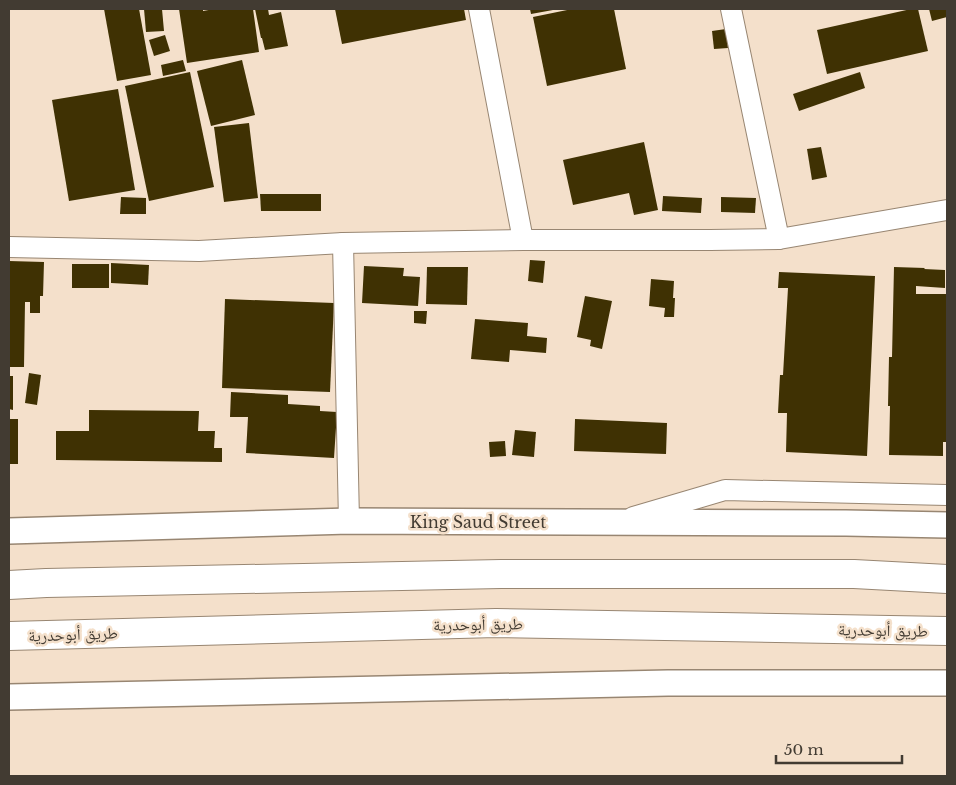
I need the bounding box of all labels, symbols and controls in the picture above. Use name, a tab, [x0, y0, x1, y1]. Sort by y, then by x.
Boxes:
street label: King Saud Street	[410, 512, 546, 532]
street label: طريق أبوحدرية	[433, 613, 523, 636]
street label: طريق أبوحدرية	[838, 619, 928, 642]
street label: طريق أبوحدرية	[28, 622, 118, 647]
scale bar	[776, 732, 902, 764]
text: 50 m	[784, 740, 824, 759]

